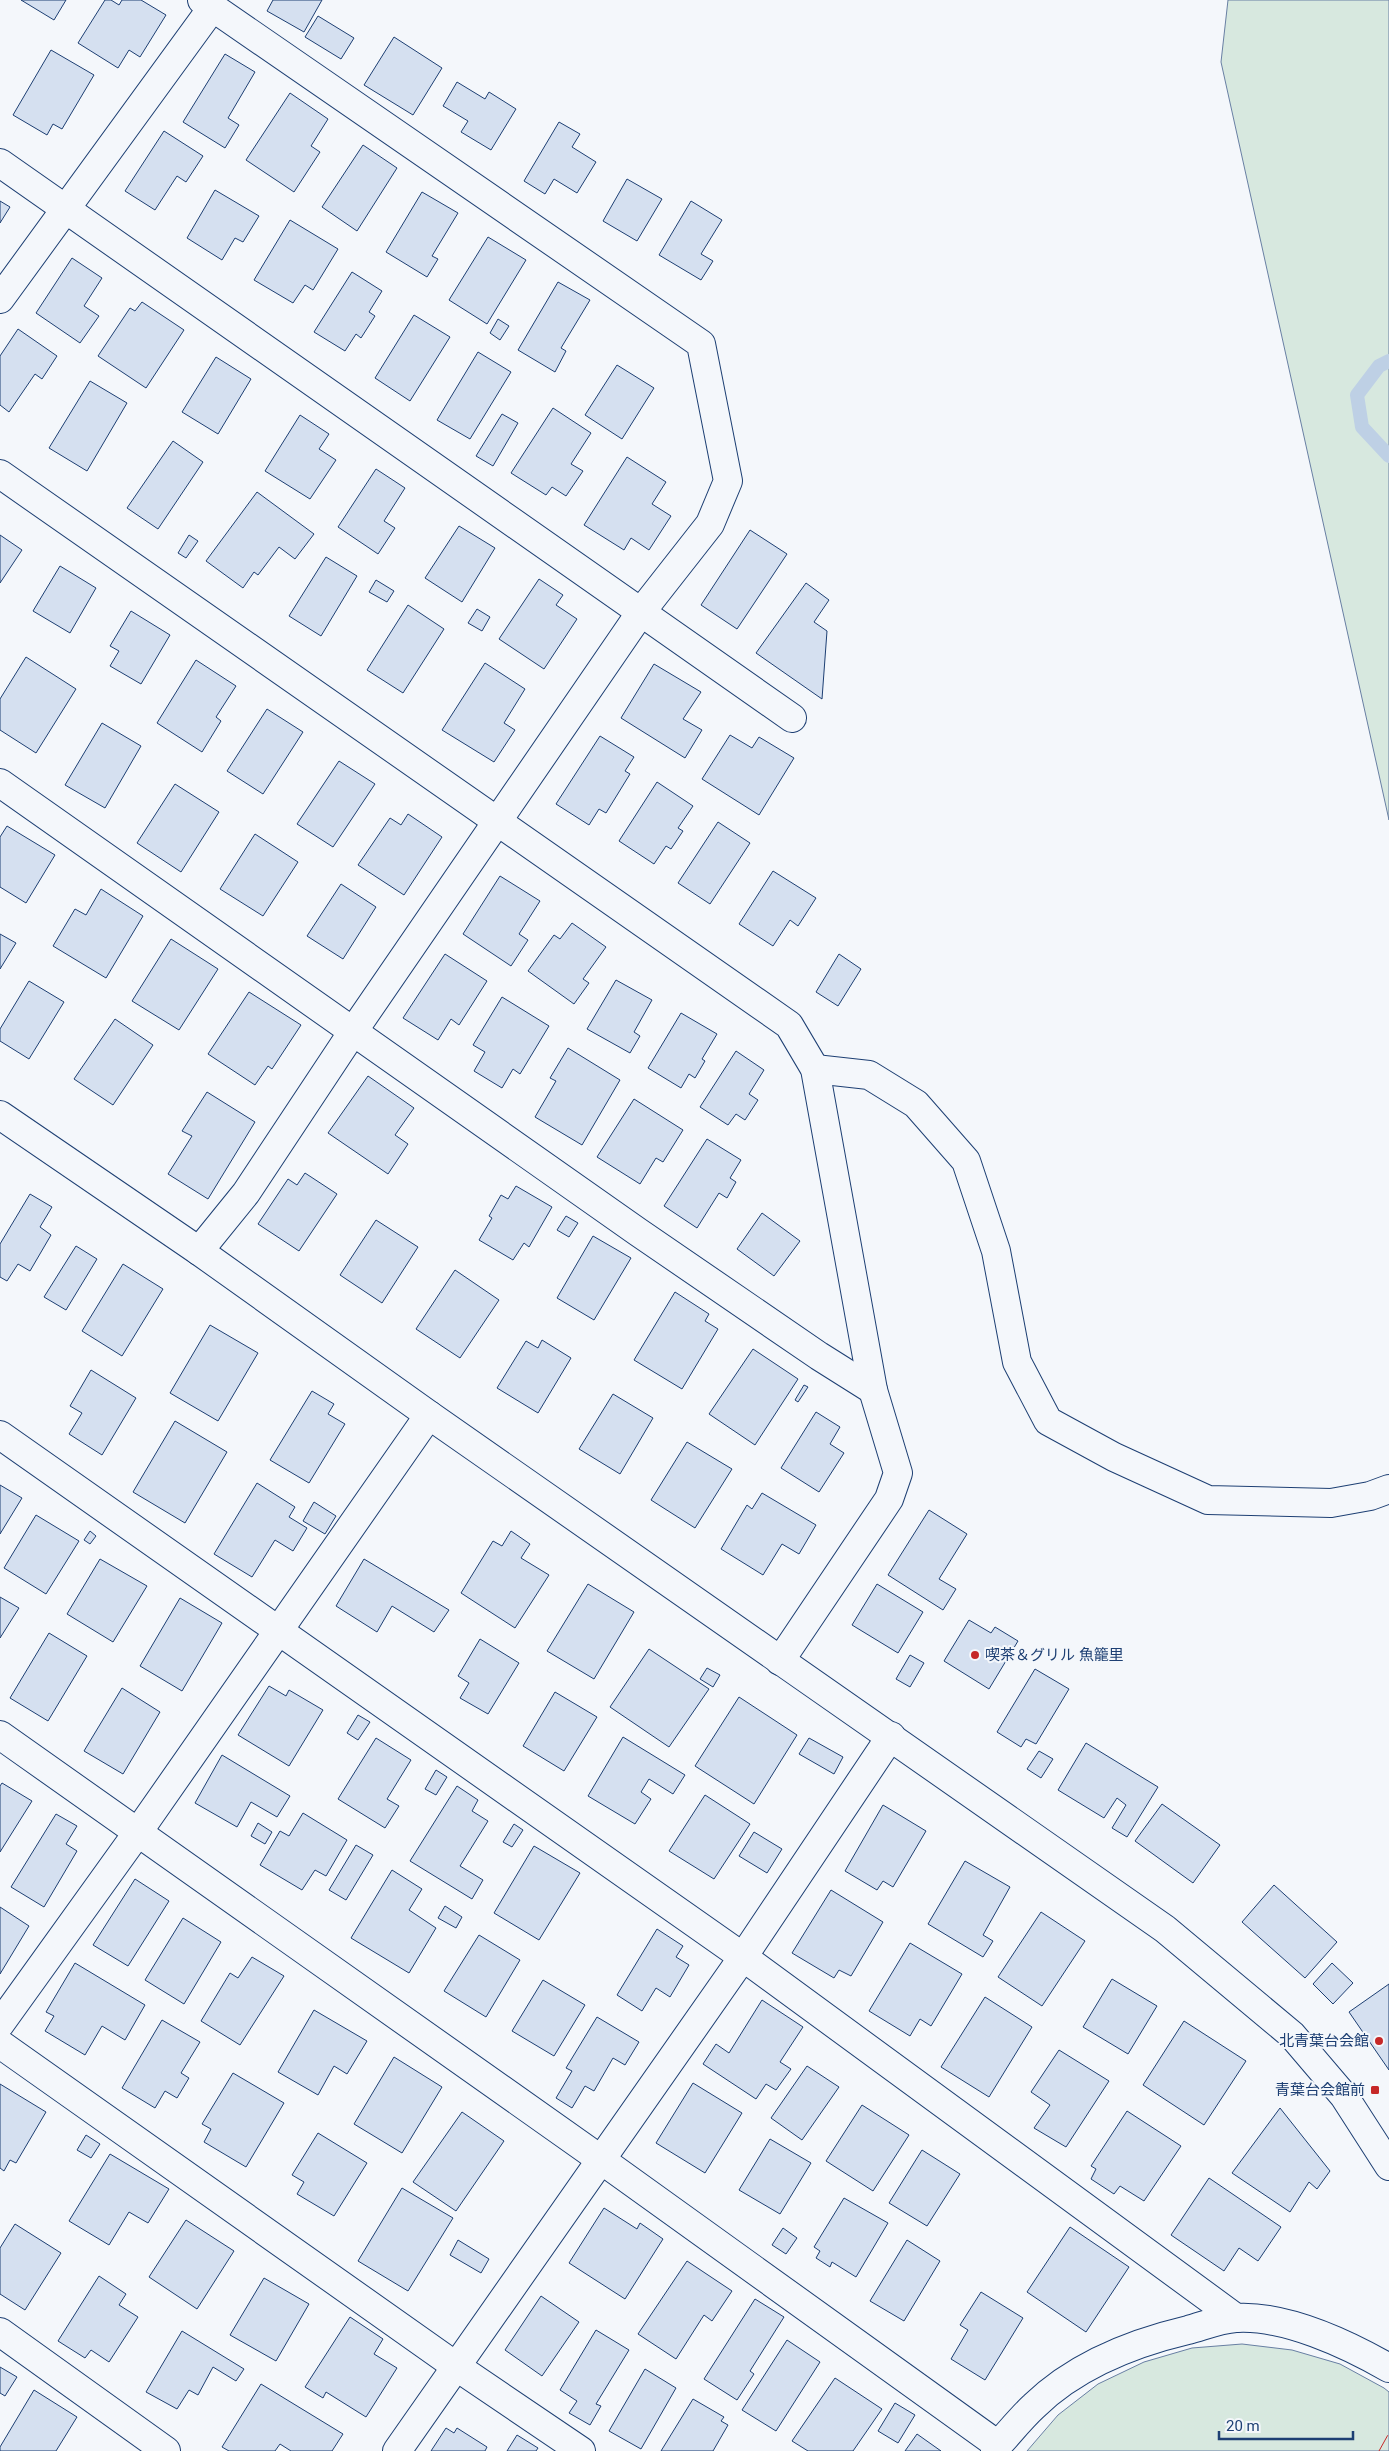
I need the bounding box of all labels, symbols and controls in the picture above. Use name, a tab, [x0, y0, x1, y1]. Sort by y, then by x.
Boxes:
place label: 喫茶＆グリル 魚籠里	[985, 1646, 1124, 1664]
marker: 喫茶＆グリル 魚籠里	[969, 1649, 981, 1661]
place label: 北青葉台会館	[1279, 2032, 1369, 2050]
marker: 北青葉台会館	[1373, 2035, 1385, 2047]
place label: 青葉台会館前	[1275, 2081, 1365, 2099]
marker: 青葉台会館前	[1369, 2084, 1381, 2096]
scale bar	[1219, 2408, 1353, 2440]
text: 20 m	[1226, 2417, 1260, 2435]

